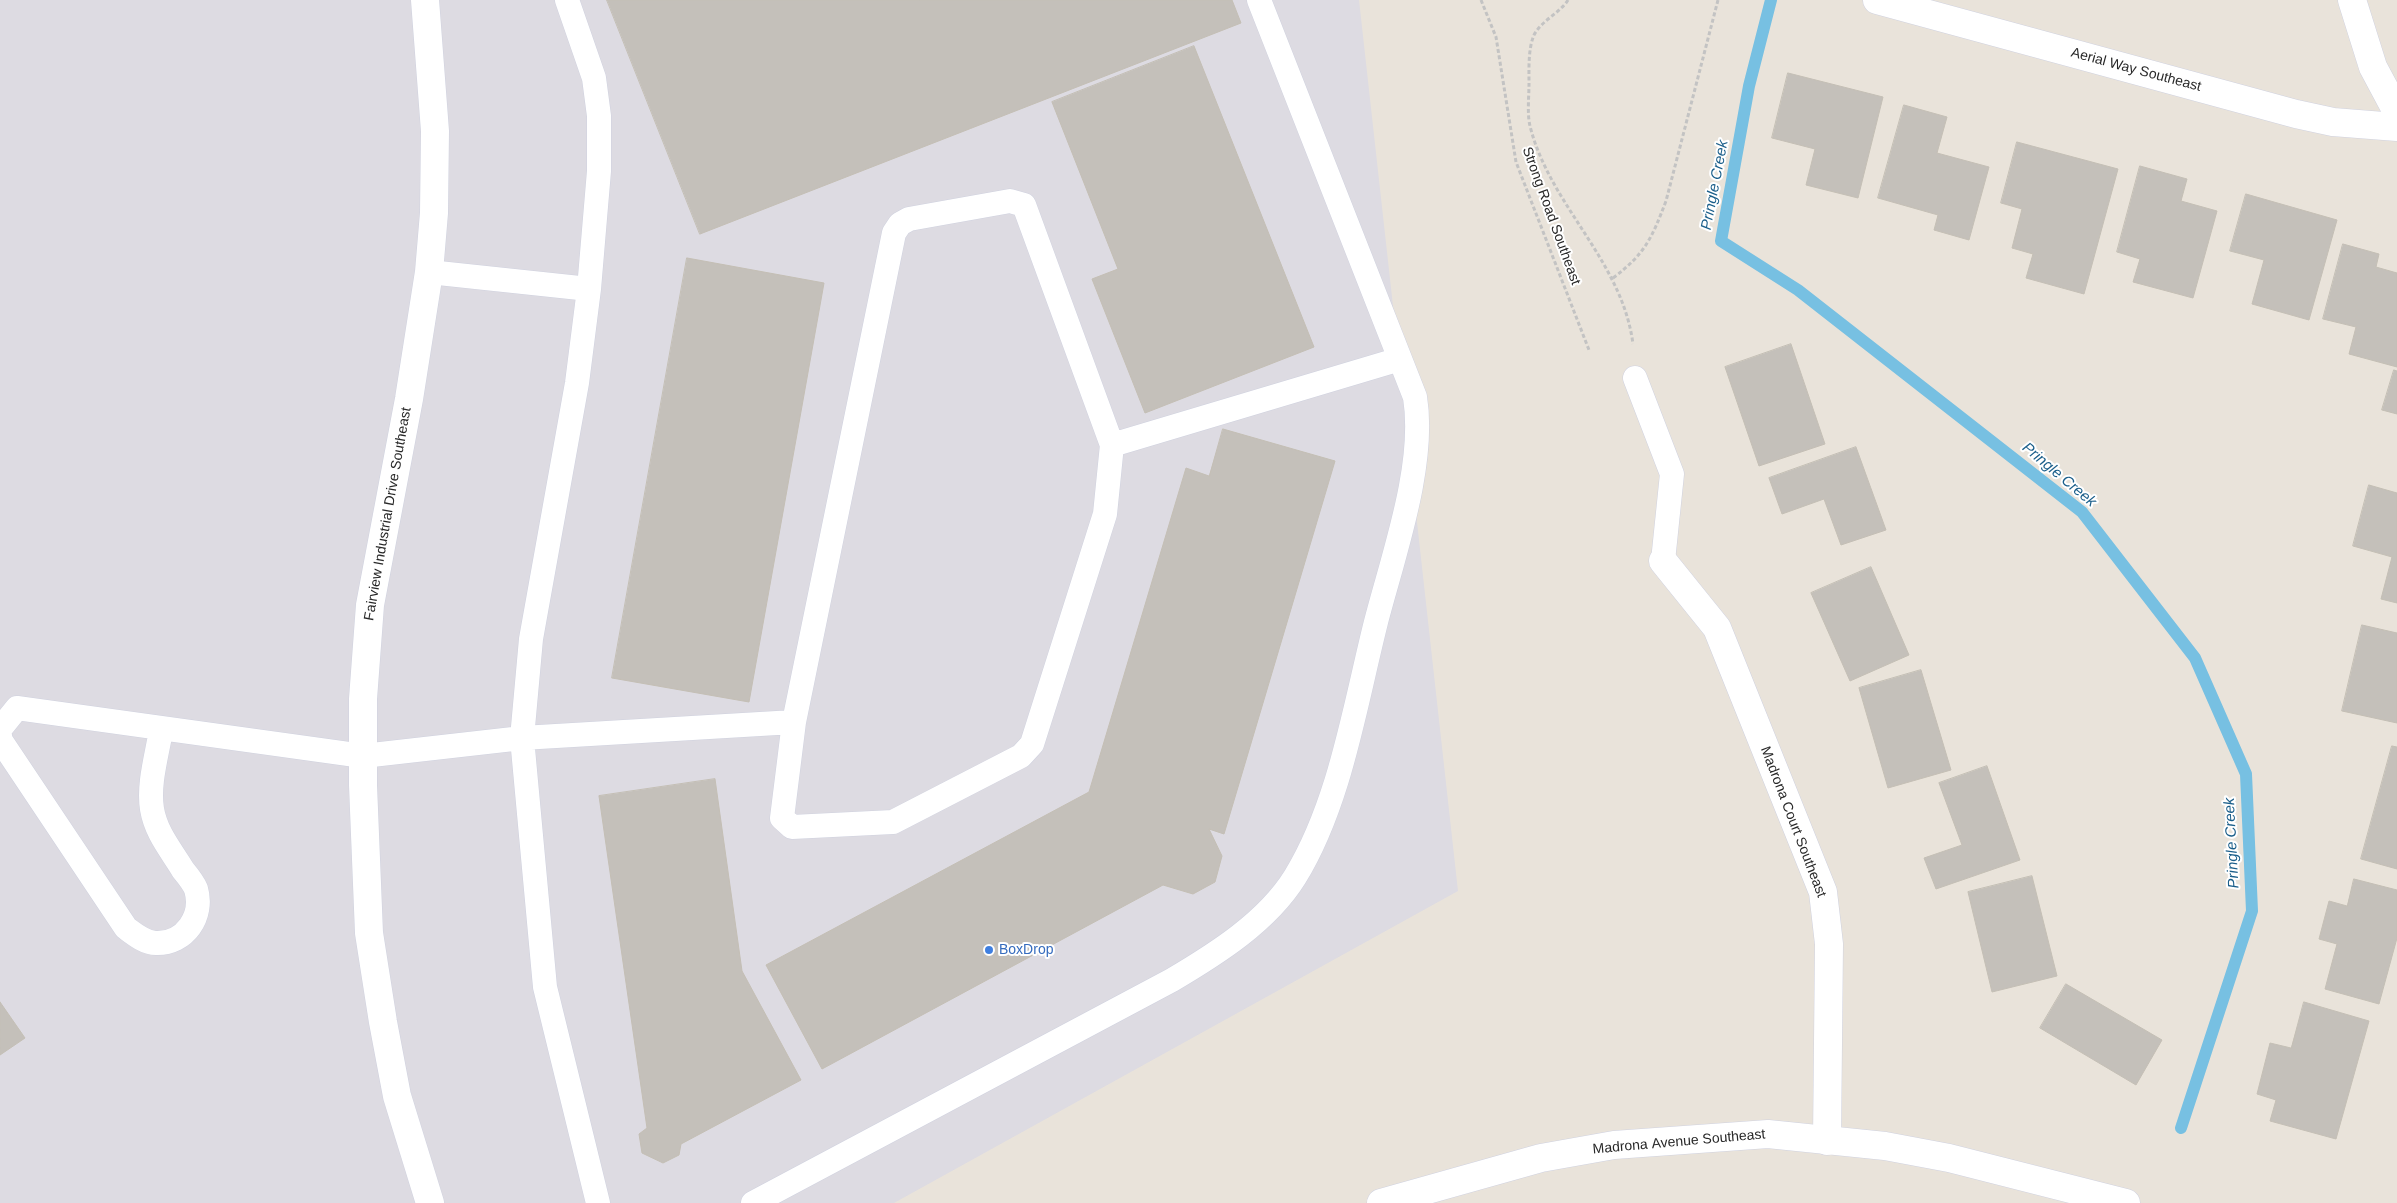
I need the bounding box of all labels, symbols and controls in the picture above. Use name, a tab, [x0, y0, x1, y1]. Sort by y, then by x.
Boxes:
street label: Aerial Way Southeast	[2069, 45, 2203, 95]
water label: Pringle Creek	[1697, 139, 1733, 231]
street label: Strong Road Southeast	[1518, 145, 1584, 287]
street label: Fairview Industrial Drive Southeast	[361, 406, 415, 622]
water label: Pringle Creek	[2018, 439, 2100, 511]
street label: Madrona Court Southeast	[1756, 744, 1830, 900]
water label: Pringle Creek	[2221, 797, 2243, 889]
place label: BoxDrop	[999, 942, 1053, 958]
marker: BoxDrop	[983, 944, 995, 956]
street label: Madrona Avenue Southeast	[1592, 1126, 1766, 1158]

